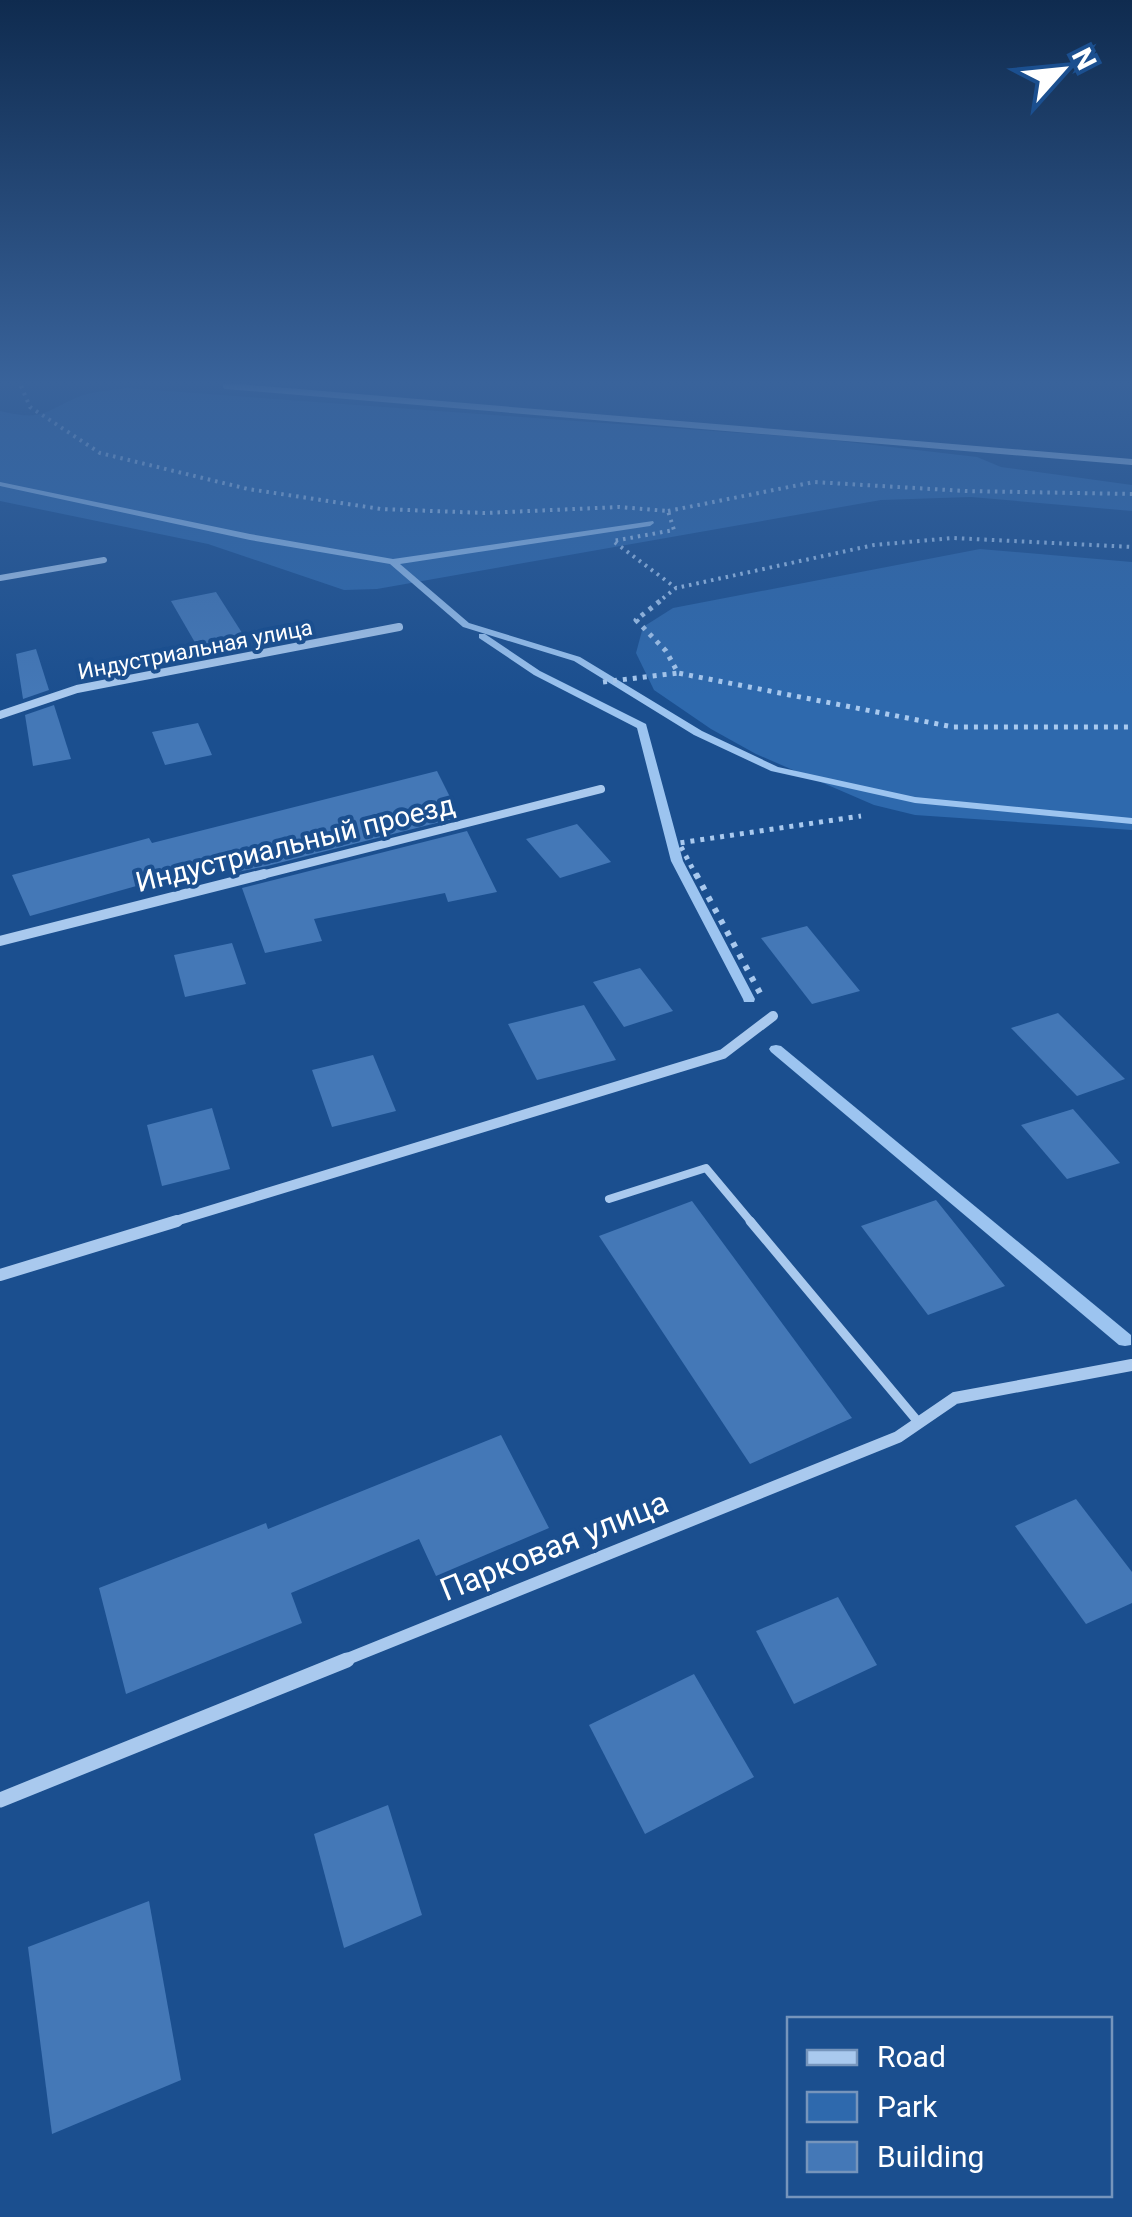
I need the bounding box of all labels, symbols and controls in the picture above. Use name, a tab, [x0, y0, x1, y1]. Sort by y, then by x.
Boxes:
north arrow	[1012, 20, 1112, 120]
text: N	[1065, 43, 1103, 75]
street label: Индустриальная улица	[76, 614, 314, 684]
street label: Индустриальный проезд	[132, 788, 458, 899]
street label: Парковая улица	[434, 1483, 674, 1609]
legend	[787, 2017, 1112, 2197]
text: Road	[877, 2039, 946, 2074]
text: Park	[877, 2089, 938, 2124]
text: Building	[877, 2139, 984, 2174]

